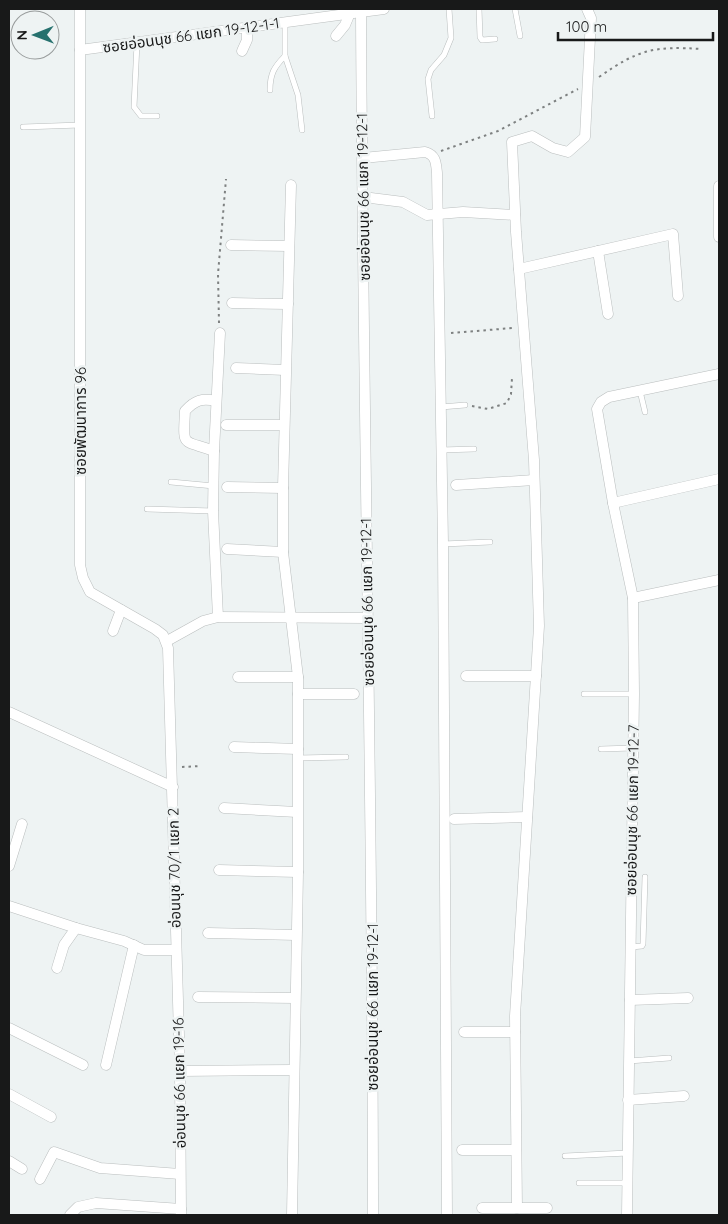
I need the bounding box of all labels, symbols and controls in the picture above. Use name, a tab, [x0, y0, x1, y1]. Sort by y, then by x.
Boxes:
north arrow	[10, 10, 60, 60]
scale bar	[558, 10, 713, 42]
street label: ซอยอ่อนนุช 66 แยก 19-12-1-1	[101, 13, 281, 57]
text: 100 m	[566, 17, 607, 36]
text: N	[13, 30, 31, 41]
street label: ซอยอ่อนนุช 66 แยก 19-12-1	[352, 113, 374, 281]
street label: ซอยพัฒนาการ 96	[71, 367, 90, 475]
street label: ซอยอ่อนนุช 66 แยก 19-12-1	[356, 518, 378, 686]
street label: ซอยอ่อนนุช 66 แยก 19-12-7	[621, 724, 643, 895]
street label: อ่อนนุช 70/1 แยก 2	[163, 808, 185, 928]
street label: ซอยอ่อนนุช 66 แยก 19-12-1	[363, 923, 382, 1091]
street label: อ่อนนุช 66 แยก 19-16	[168, 1017, 190, 1149]

